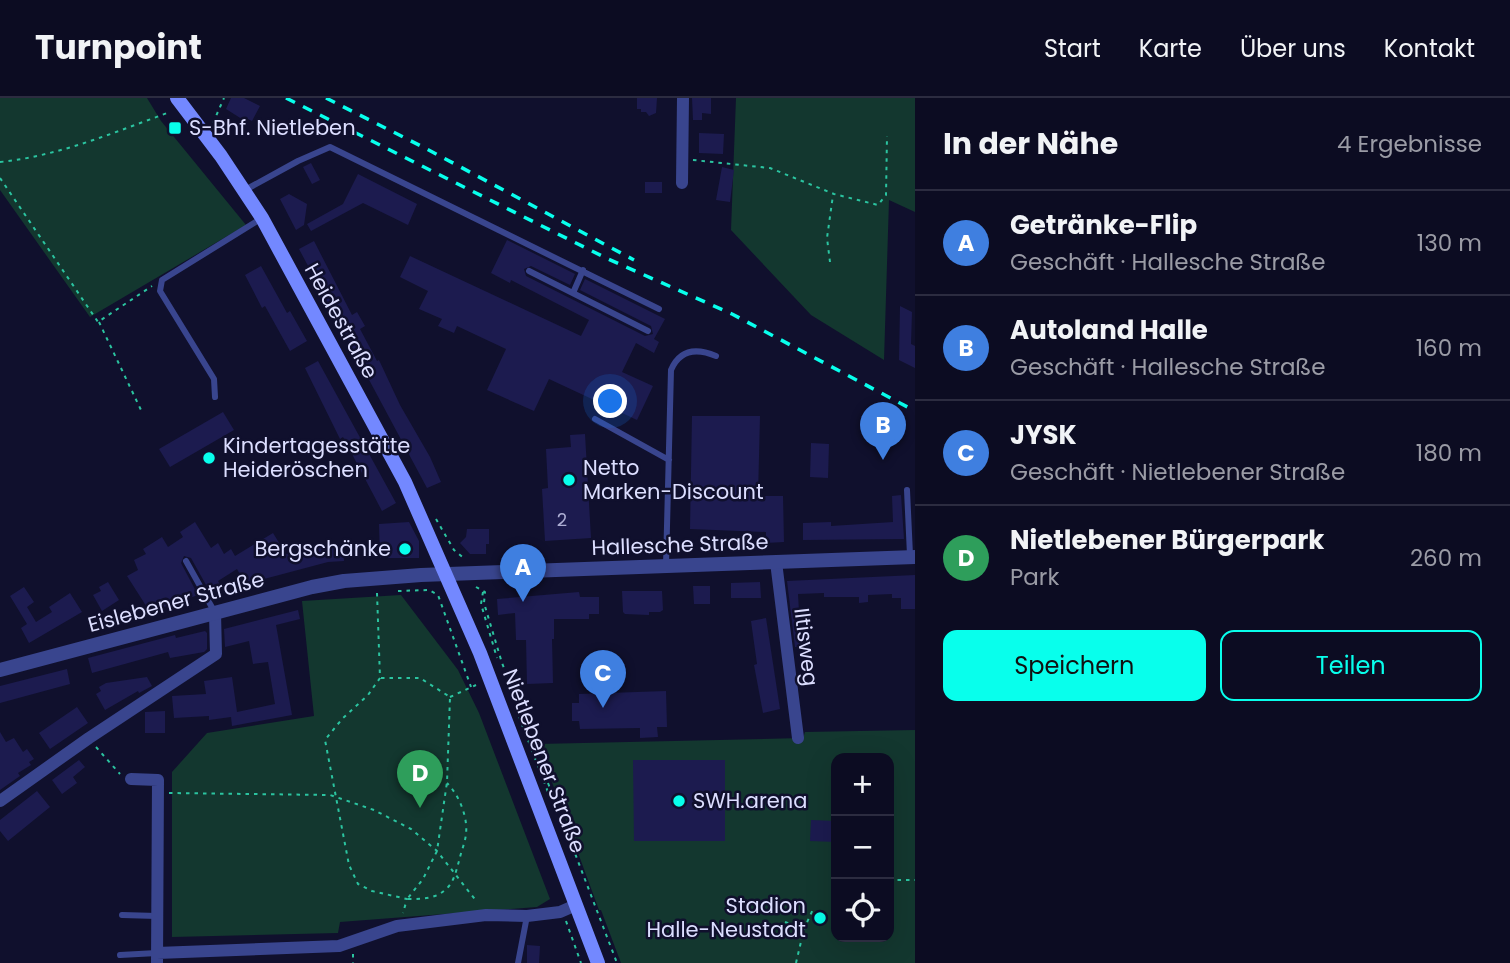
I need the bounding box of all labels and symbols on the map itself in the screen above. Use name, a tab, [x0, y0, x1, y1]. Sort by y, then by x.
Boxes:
place label: S-Bhf. Nietleben	[189, 113, 356, 142]
marker: S-Bhf. Nietleben	[167, 120, 183, 136]
street label: Heidestraße	[298, 258, 385, 384]
your location	[593, 384, 627, 418]
pin: B	[860, 402, 906, 460]
place label: Kindertagesstätte Heideröschen	[223, 431, 410, 484]
marker: Kindertagesstätte Heideröschen	[201, 450, 217, 466]
place label: Netto Marken-Discount	[583, 453, 764, 506]
marker: Netto Marken-Discount	[561, 472, 577, 488]
house number: 2	[557, 507, 567, 532]
street label: Hallesche Straße	[591, 527, 769, 562]
place label: Bergschänke	[254, 534, 391, 563]
marker: Bergschänke	[397, 541, 413, 557]
pin: A	[500, 544, 546, 602]
street label: Eislebener Straße	[84, 564, 267, 639]
street label: Iltisweg	[787, 606, 826, 688]
pin: C	[580, 650, 626, 708]
street label: Nietlebener Straße	[496, 664, 593, 857]
pin: D	[397, 750, 443, 808]
place label: SWH.arena	[693, 786, 807, 815]
marker: SWH.arena	[671, 793, 687, 809]
place label: Stadion Halle-Neustadt	[646, 891, 806, 944]
marker: Stadion Halle-Neustadt	[812, 910, 828, 926]

